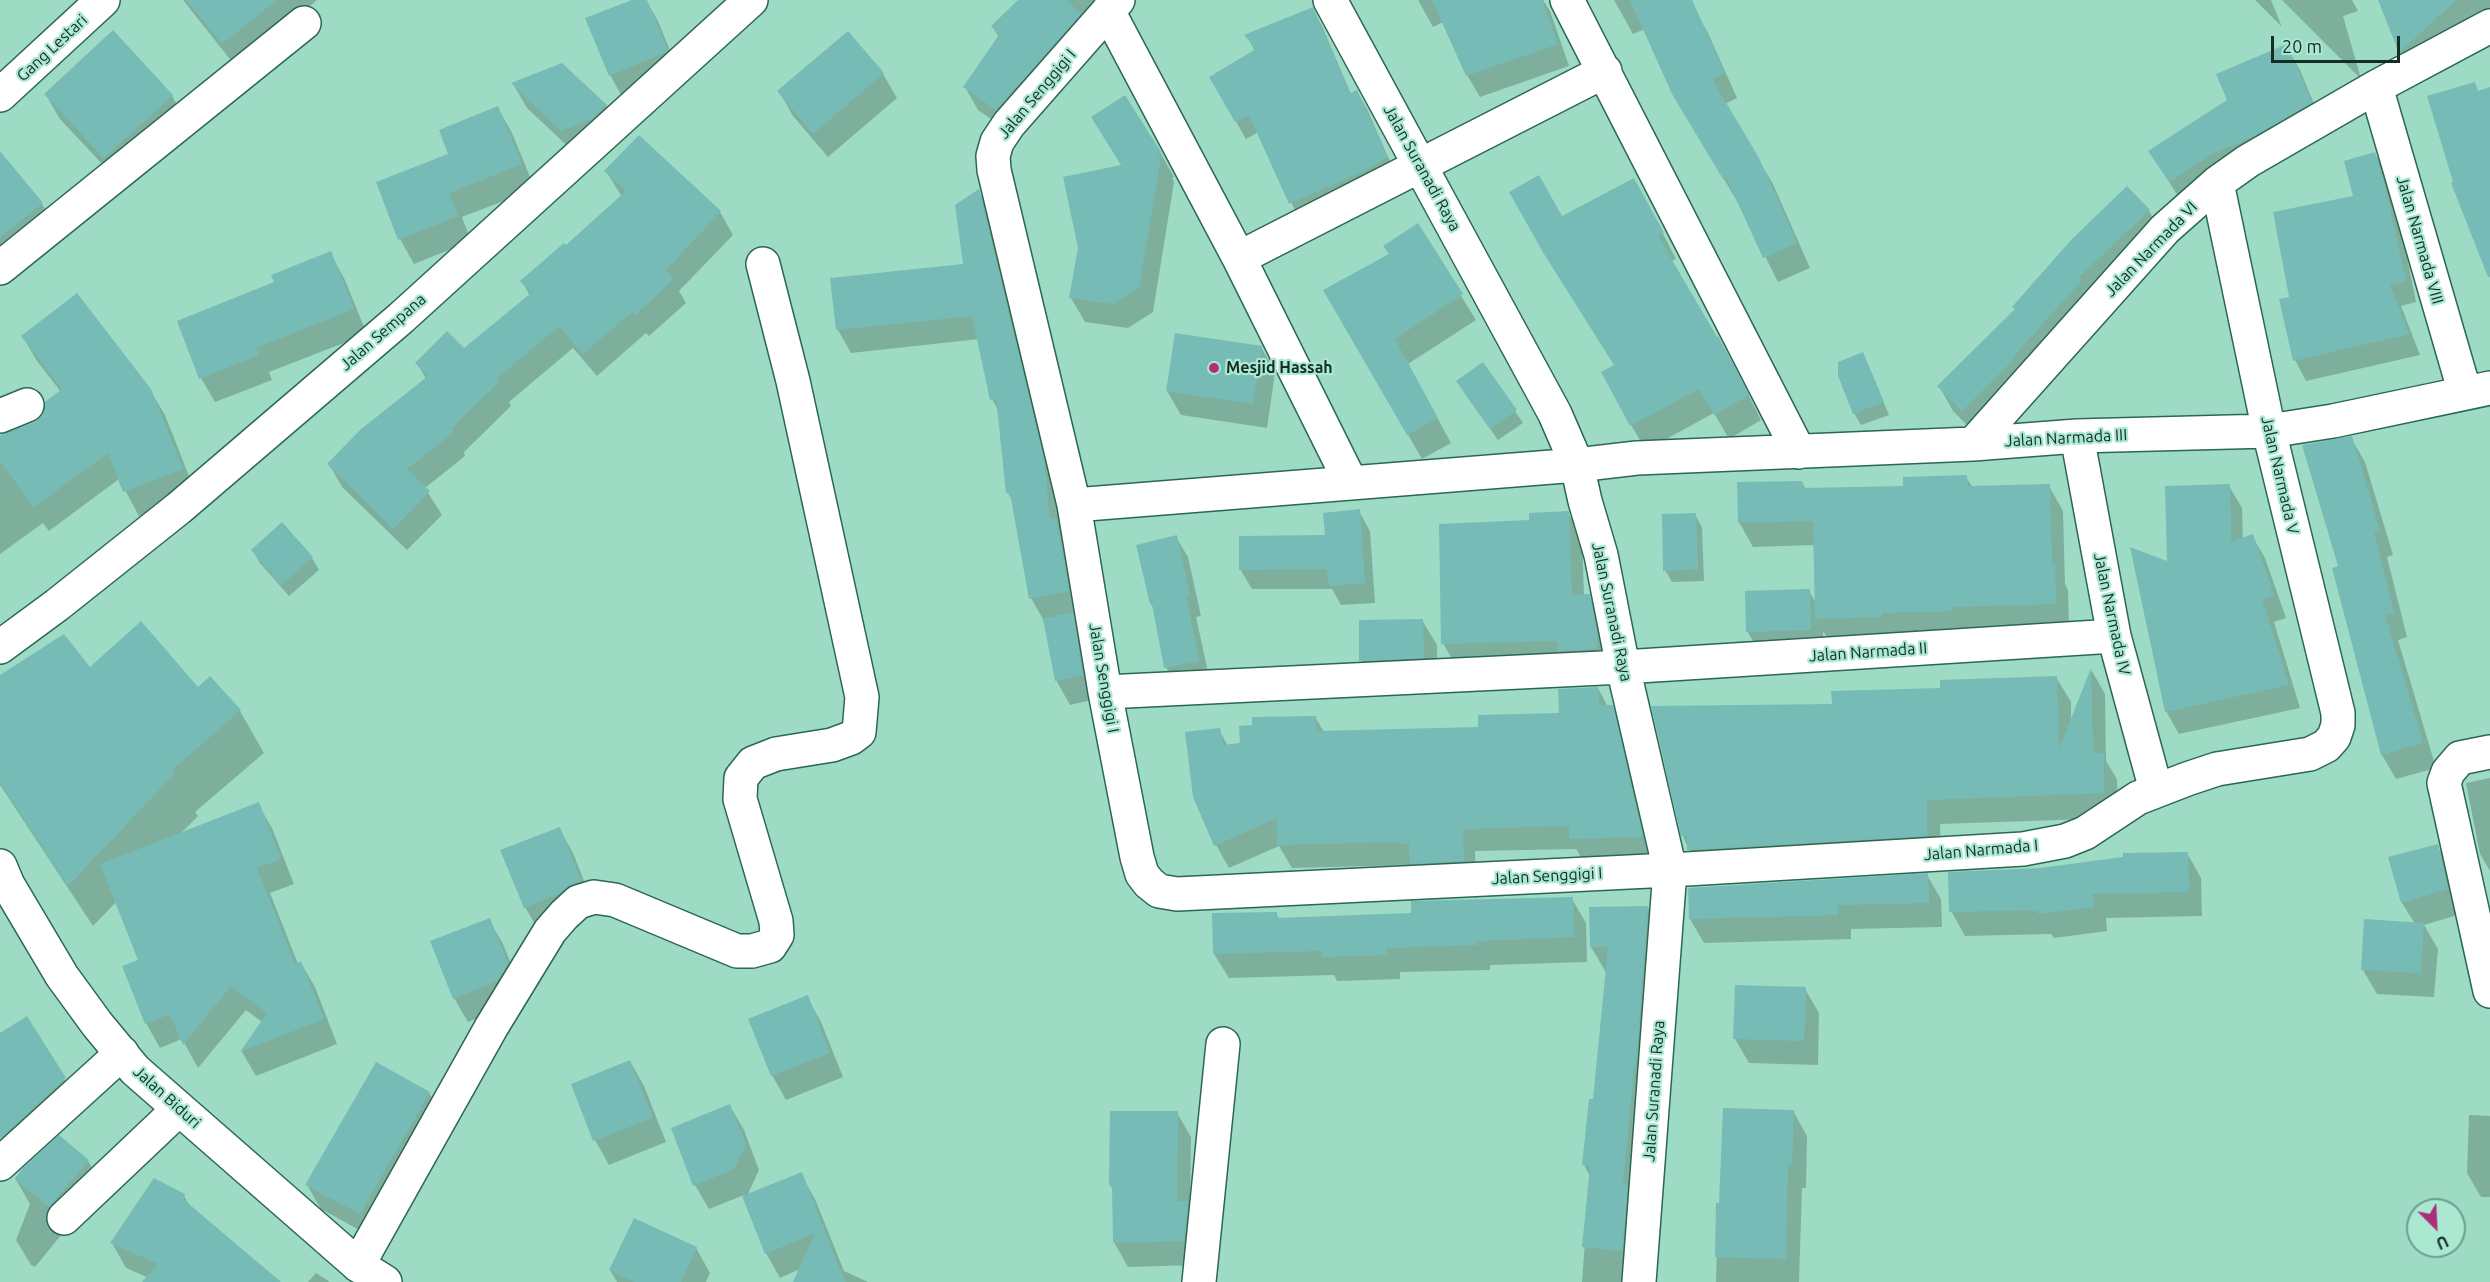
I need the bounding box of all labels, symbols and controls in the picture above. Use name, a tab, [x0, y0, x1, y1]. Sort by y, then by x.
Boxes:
street label: Gang Lestari	[13, 11, 91, 85]
scale bar	[2274, 24, 2403, 62]
text: 20 m	[2282, 36, 2322, 56]
street label: Jalan Senggigi I	[994, 45, 1080, 143]
street label: Jalan Suranadi Raya	[1379, 101, 1465, 235]
street label: Jalan Narmada VIII	[2392, 174, 2448, 306]
street label: Jalan Narmada VI	[2101, 198, 2201, 300]
street label: Jalan Sempana	[336, 290, 430, 374]
place label: Mesjid Hassah	[1226, 358, 1333, 378]
marker: Mesjid Hassah	[1207, 361, 1221, 375]
street label: Jalan Narmada V	[2257, 414, 2303, 536]
street label: Jalan Narmada III	[2004, 425, 2128, 451]
street label: Jalan Suranadi Raya	[1588, 541, 1636, 683]
street label: Jalan Narmada IV	[2090, 551, 2134, 677]
street label: Jalan Senggigi I	[1085, 622, 1123, 734]
street label: Jalan Narmada II	[1808, 638, 1928, 666]
street label: Jalan Narmada I	[1923, 835, 2039, 865]
street label: Jalan Senggigi I	[1491, 864, 1603, 888]
street label: Jalan Suranadi Raya	[1639, 1020, 1669, 1162]
street label: Jalan Biduri	[129, 1062, 205, 1132]
north arrow	[2406, 1198, 2466, 1258]
text: U	[2434, 1232, 2451, 1253]

